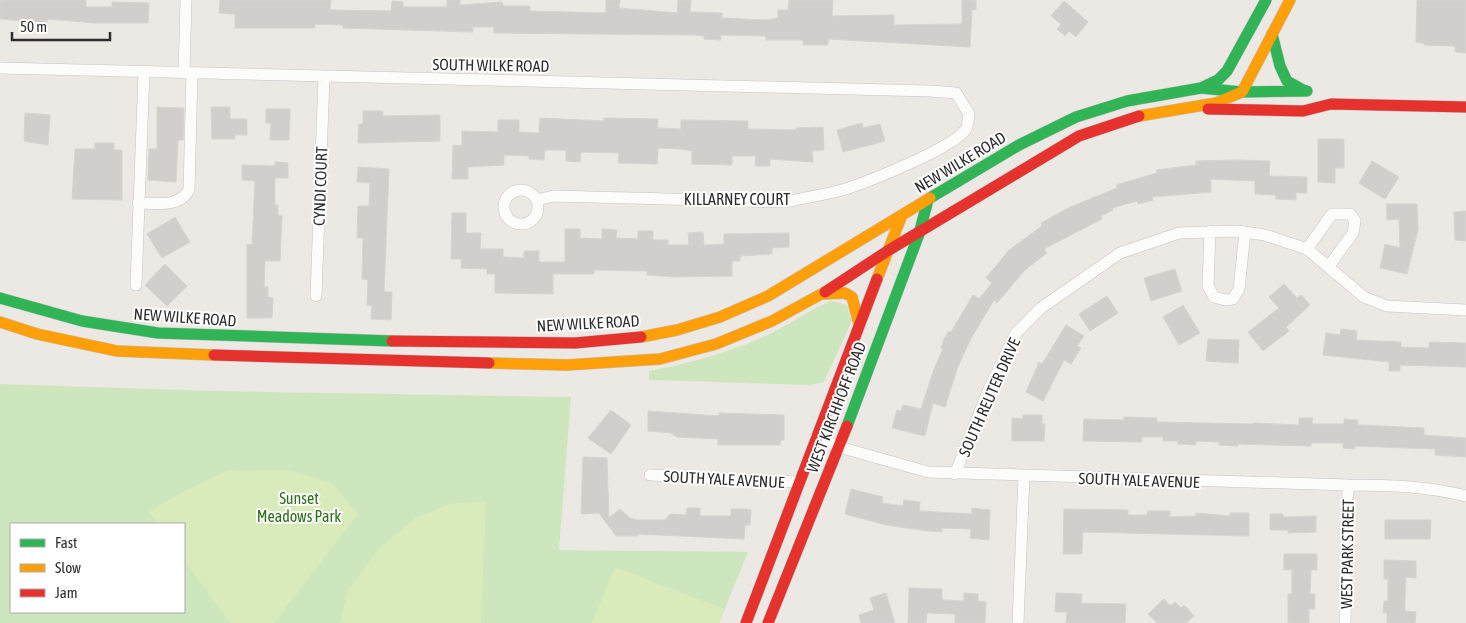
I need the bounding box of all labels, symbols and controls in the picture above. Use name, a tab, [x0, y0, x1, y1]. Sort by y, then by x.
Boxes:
scale bar	[12, 10, 110, 42]
text: 50 m	[20, 18, 47, 35]
street label: SOUTH WILKE ROAD	[432, 55, 550, 75]
street label: NEW WILKE ROAD	[911, 128, 1009, 196]
street label: CYNDI COURT	[310, 146, 330, 226]
street label: KILLARNEY COURT	[684, 190, 790, 208]
street label: NEW WILKE ROAD	[133, 304, 237, 330]
street label: NEW WILKE ROAD	[536, 311, 640, 335]
street label: SOUTH REUTER DRIVE	[955, 335, 1023, 459]
street label: WEST KIRCHHOFF ROAD	[803, 339, 869, 475]
street label: SOUTH YALE AVENUE	[663, 467, 785, 491]
street label: SOUTH YALE AVENUE	[1078, 469, 1200, 491]
park label: Sunset Meadows Park	[257, 489, 341, 525]
street label: WEST PARK STREET	[1337, 499, 1357, 609]
legend	[10, 523, 185, 613]
text: Fast	[55, 534, 77, 551]
text: Slow	[55, 559, 81, 576]
text: Jam	[55, 584, 78, 601]

